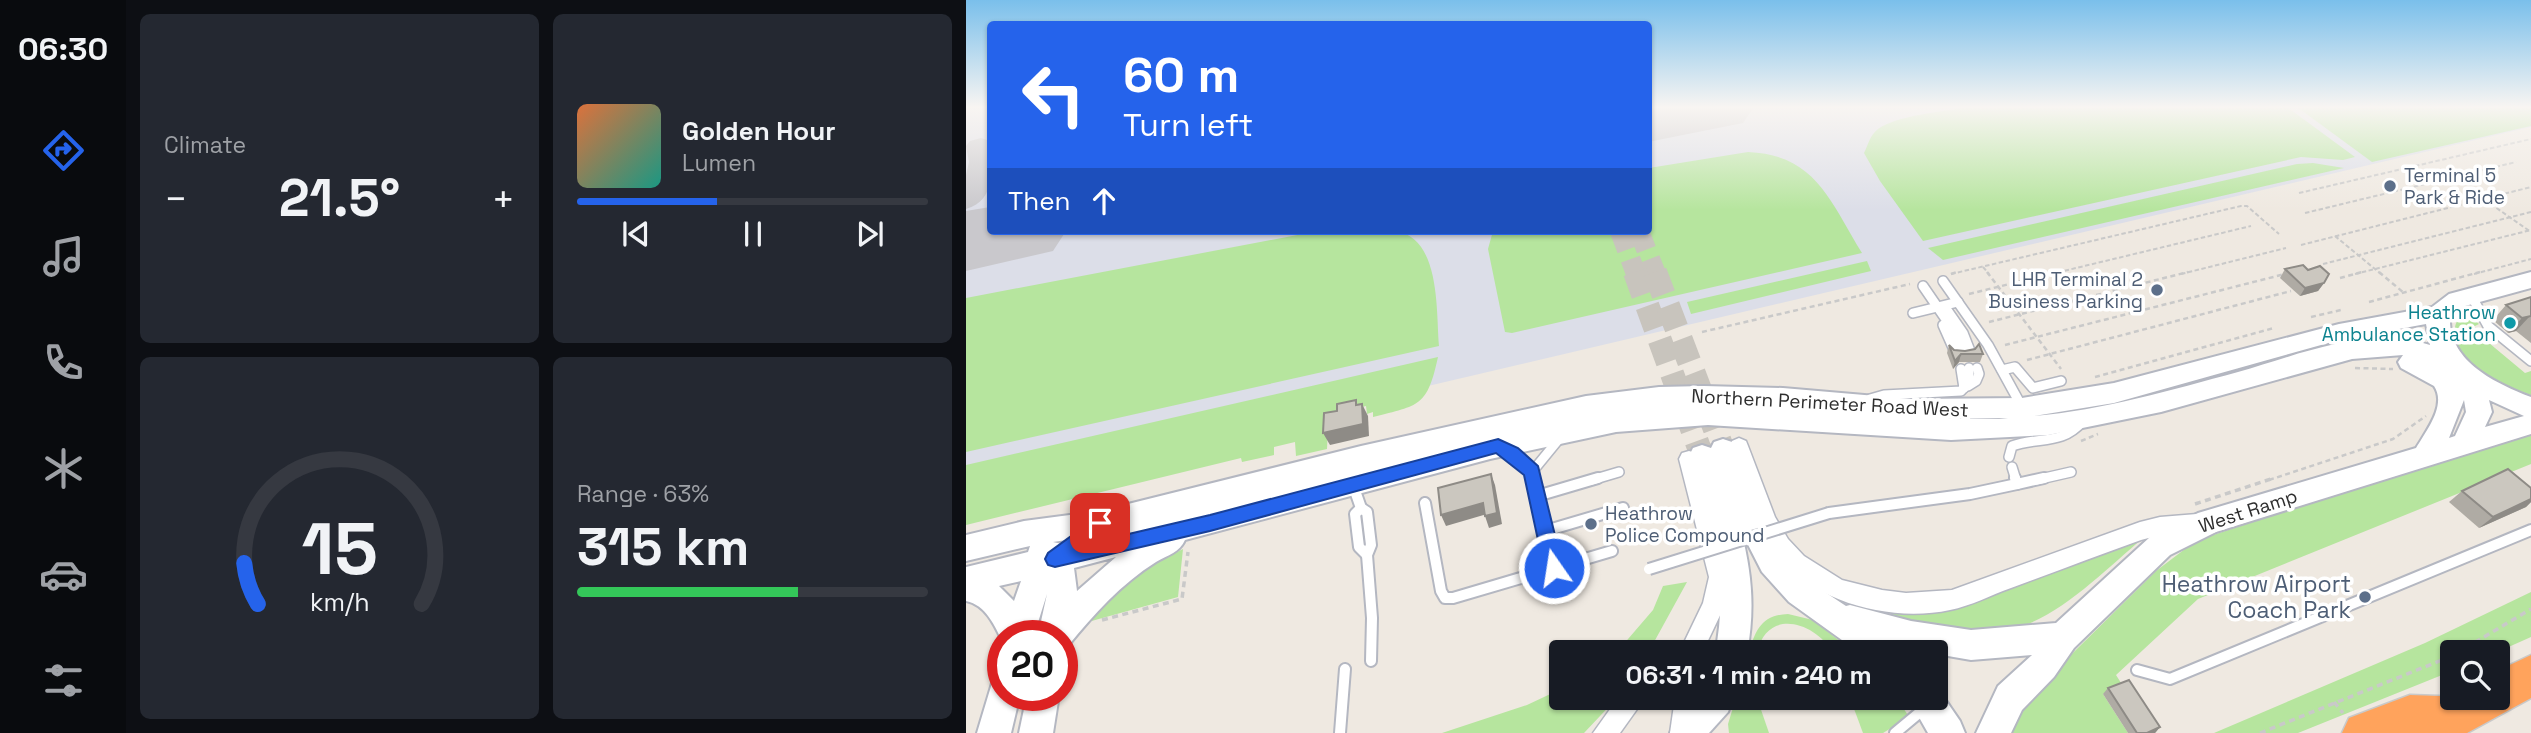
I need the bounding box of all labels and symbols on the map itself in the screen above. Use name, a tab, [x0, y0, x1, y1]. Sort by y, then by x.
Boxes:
place label: Terminal 5 Park & Ride	[2404, 163, 2505, 210]
marker: Terminal 5 Park & Ride	[2382, 178, 2398, 194]
place label: LHR Terminal 2 Business Parking	[1988, 267, 2143, 314]
marker: LHR Terminal 2 Business Parking	[2149, 282, 2165, 298]
place label: Heathrow Ambulance Station	[2322, 300, 2496, 347]
marker: Heathrow Ambulance Station	[2502, 315, 2518, 331]
street label: Northern Perimeter Road West	[1691, 383, 1969, 423]
street label: West Ramp	[2195, 483, 2301, 539]
pin	[1070, 493, 1130, 553]
place label: Heathrow Police Compound	[1605, 501, 1764, 548]
marker: Heathrow Police Compound	[1583, 516, 1599, 532]
position arrow	[1517, 531, 1591, 605]
place label: Heathrow Airport Coach Park	[2162, 569, 2351, 625]
marker: Heathrow Airport Coach Park	[2357, 589, 2373, 605]
speed limit sign: 20	[987, 620, 1078, 711]

